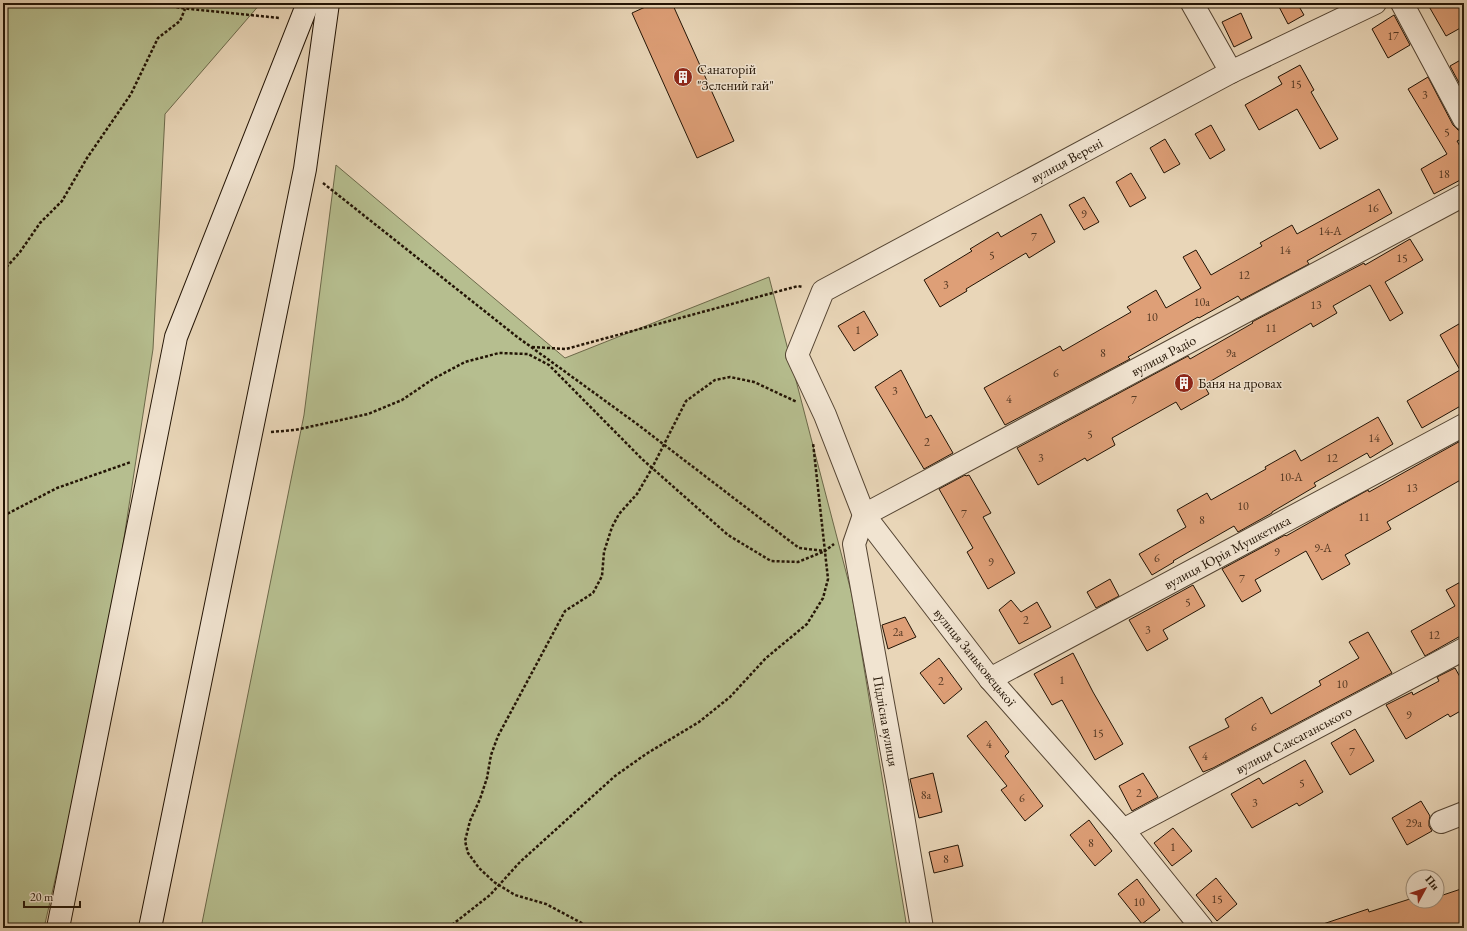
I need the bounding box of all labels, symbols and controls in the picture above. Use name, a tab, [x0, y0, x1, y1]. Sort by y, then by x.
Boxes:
house number: 17	[1387, 28, 1399, 44]
place label: Санаторій "Зелений гай"	[697, 60, 774, 94]
building icon: Санаторій "Зелений гай"	[672, 66, 694, 88]
house number: 15	[1290, 76, 1302, 92]
house number: 3	[1422, 87, 1428, 103]
house number: 5	[1444, 124, 1450, 140]
street label: вулиця Верені	[1027, 133, 1106, 187]
house number: 18	[1438, 166, 1450, 182]
house number: 16	[1367, 200, 1379, 216]
house number: 9	[1081, 206, 1087, 222]
house number: 14-А	[1318, 223, 1342, 239]
house number: 7	[1031, 229, 1037, 245]
house number: 14	[1279, 242, 1291, 258]
house number: 5	[989, 247, 995, 263]
house number: 15	[1396, 250, 1408, 266]
house number: 12	[1238, 267, 1250, 283]
house number: 3	[943, 277, 949, 293]
house number: 10а	[1194, 294, 1210, 310]
house number: 13	[1310, 297, 1322, 313]
house number: 10	[1146, 309, 1158, 325]
house number: 11	[1265, 320, 1277, 336]
house number: 1	[855, 322, 861, 338]
street label: вулиця Радіо	[1128, 331, 1199, 380]
house number: 8	[1100, 345, 1106, 361]
house number: 9а	[1226, 345, 1236, 361]
house number: 6	[1053, 365, 1059, 381]
building icon: Баня на дровах	[1173, 372, 1195, 394]
place label: Баня на дровах	[1198, 374, 1282, 392]
house number: 3	[892, 383, 898, 399]
house number: 4	[1006, 391, 1012, 407]
house number: 7	[1131, 392, 1137, 408]
house number: 5	[1087, 426, 1093, 442]
house number: 14	[1368, 430, 1380, 446]
house number: 2	[924, 434, 930, 450]
house number: 3	[1038, 450, 1044, 466]
house number: 12	[1326, 450, 1338, 466]
house number: 10-А	[1279, 469, 1303, 485]
house number: 13	[1406, 480, 1418, 496]
house number: 10	[1237, 498, 1249, 514]
house number: 7	[961, 506, 967, 522]
house number: 11	[1358, 509, 1370, 525]
street label: вулиця Юрія Мушкетика	[1161, 510, 1294, 593]
house number: 8	[1199, 512, 1205, 528]
house number: 9-А	[1314, 540, 1332, 556]
house number: 9	[1274, 544, 1280, 560]
house number: 6	[1154, 550, 1160, 566]
house number: 9	[988, 554, 994, 570]
house number: 7	[1239, 571, 1245, 587]
house number: 5	[1185, 594, 1191, 610]
street label: вулиця Заньковецької	[930, 604, 1021, 710]
house number: 2	[1023, 612, 1029, 628]
house number: 3	[1145, 622, 1151, 638]
house number: 2а	[893, 624, 903, 640]
house number: 12	[1428, 627, 1440, 643]
house number: 1	[1059, 672, 1065, 688]
house number: 2	[938, 673, 944, 689]
street label: Підлісна вулиця	[869, 674, 903, 768]
house number: 10	[1336, 676, 1348, 692]
street label: вулиця Саксаганського	[1232, 701, 1355, 778]
house number: 9	[1406, 707, 1412, 723]
house number: 6	[1251, 719, 1257, 735]
house number: 15	[1092, 725, 1104, 741]
house number: 4	[986, 736, 992, 752]
house number: 7	[1349, 744, 1355, 760]
house number: 4	[1202, 748, 1208, 764]
house number: 5	[1299, 775, 1305, 791]
house number: 2	[1136, 785, 1142, 801]
house number: 8а	[921, 787, 931, 803]
house number: 6	[1019, 790, 1025, 806]
house number: 3	[1252, 795, 1258, 811]
house number: 29а	[1406, 815, 1422, 831]
house number: 8	[1088, 835, 1094, 851]
house number: 1	[1170, 839, 1176, 855]
house number: 8	[943, 851, 949, 867]
north arrow	[1405, 869, 1445, 909]
text: Пн	[1422, 872, 1443, 893]
scale bar	[24, 883, 80, 909]
text: 20 m	[30, 889, 54, 905]
house number: 15	[1211, 891, 1223, 907]
house number: 10	[1133, 894, 1145, 910]

